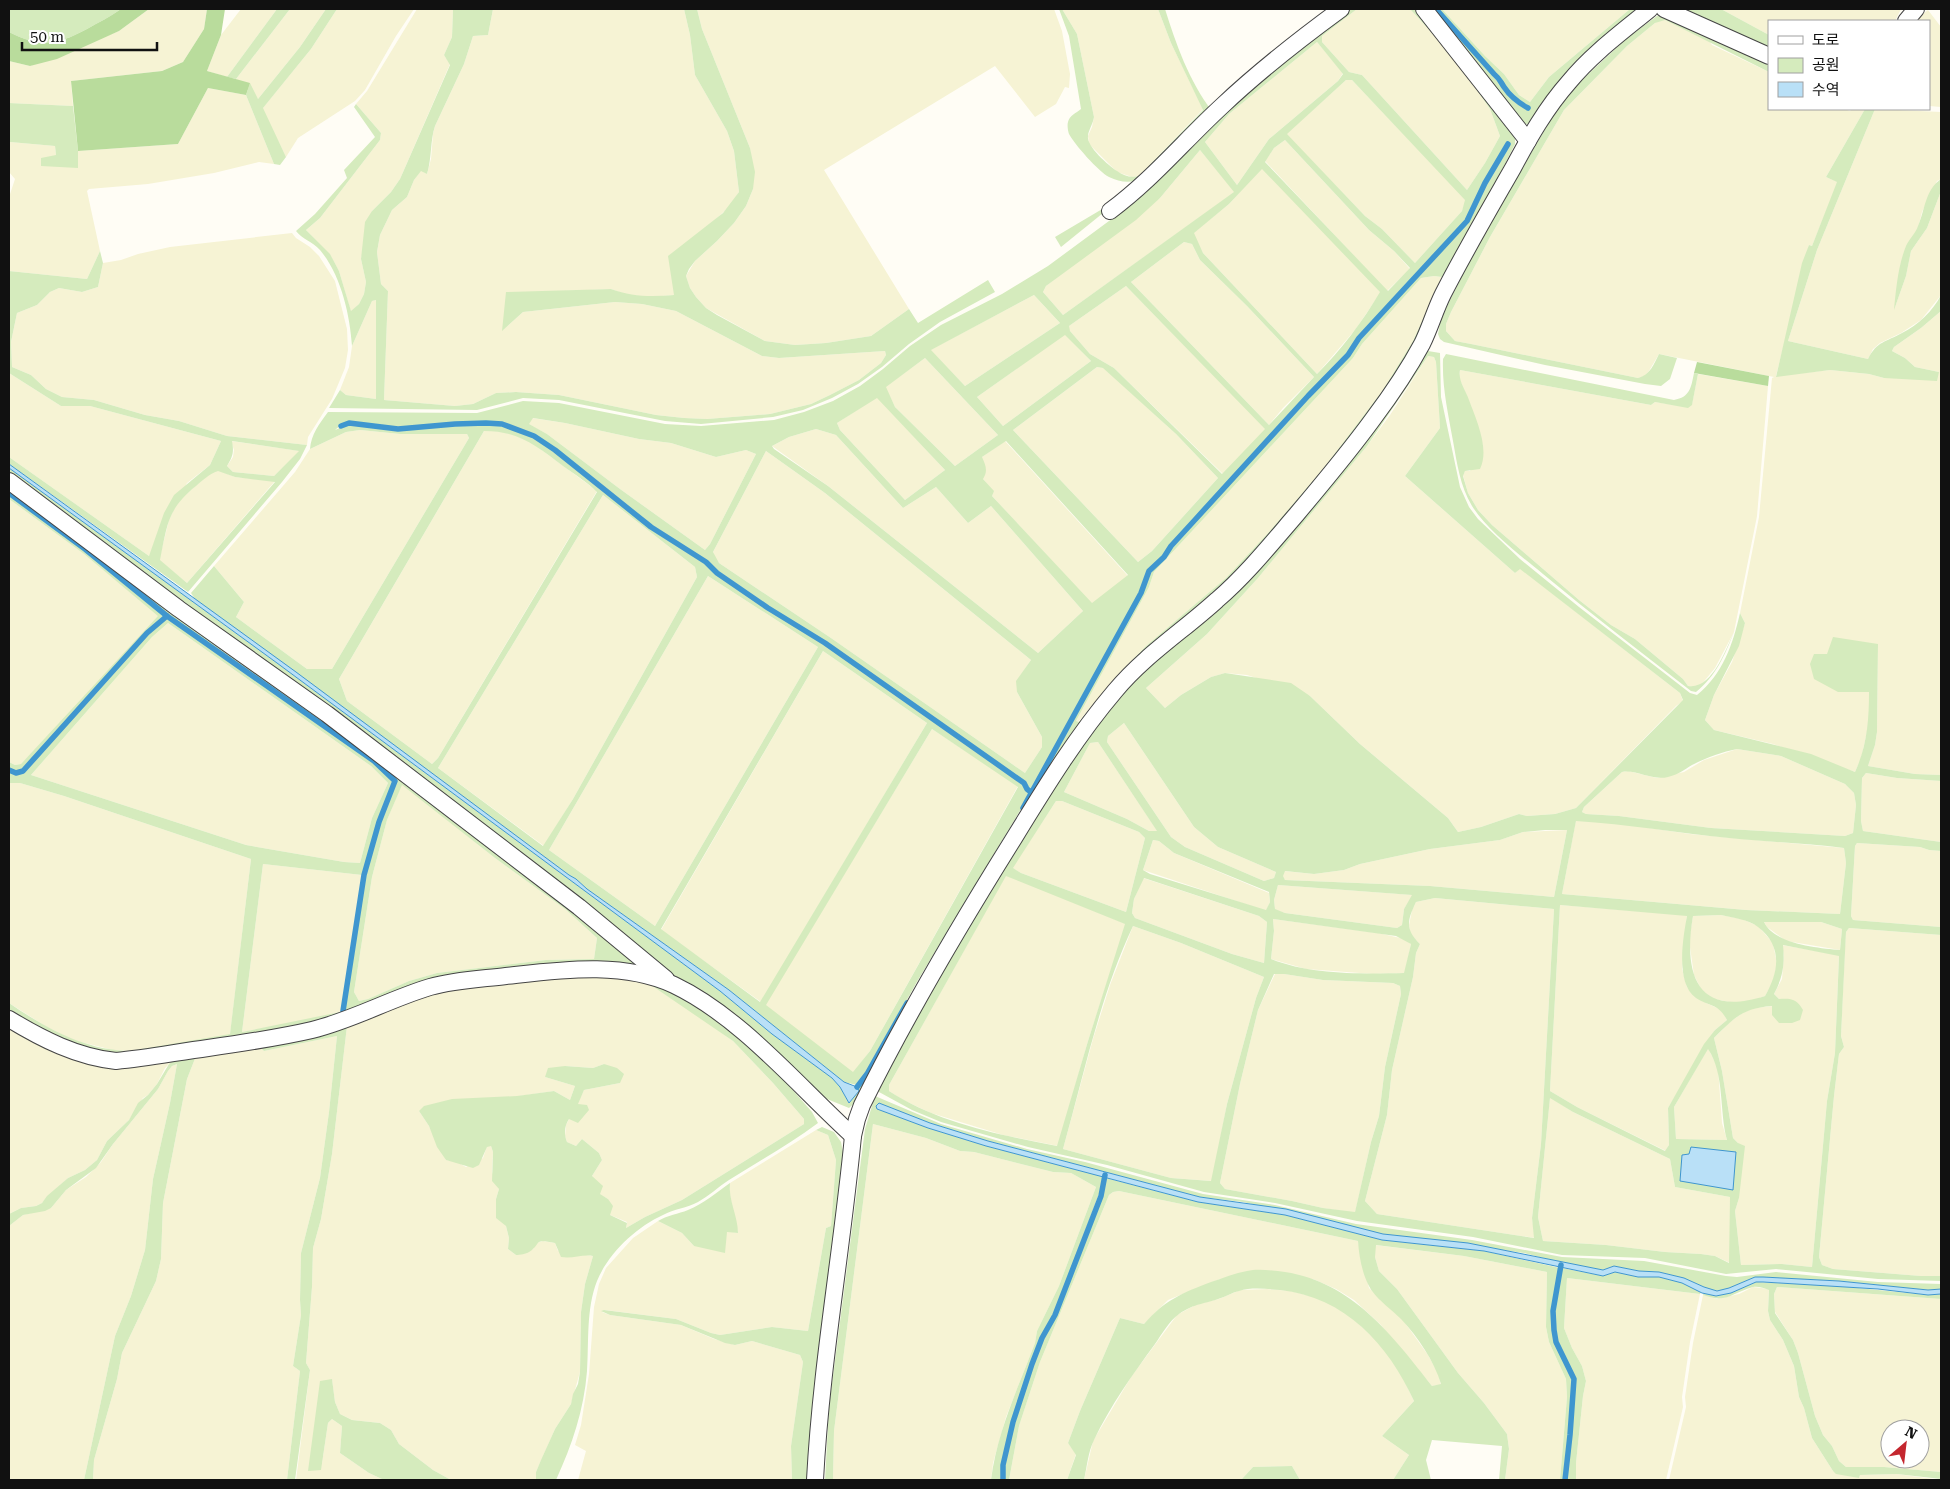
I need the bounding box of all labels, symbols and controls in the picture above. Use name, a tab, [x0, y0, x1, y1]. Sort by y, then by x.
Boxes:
scale bar	[22, 20, 158, 52]
legend	[1768, 20, 1930, 110]
text: 50 m	[30, 28, 65, 46]
text: 도로	[1812, 31, 1840, 49]
text: 공원	[1812, 56, 1840, 74]
text: 수역	[1812, 81, 1840, 99]
north arrow	[1880, 1419, 1930, 1469]
text: N	[1903, 1423, 1920, 1442]

